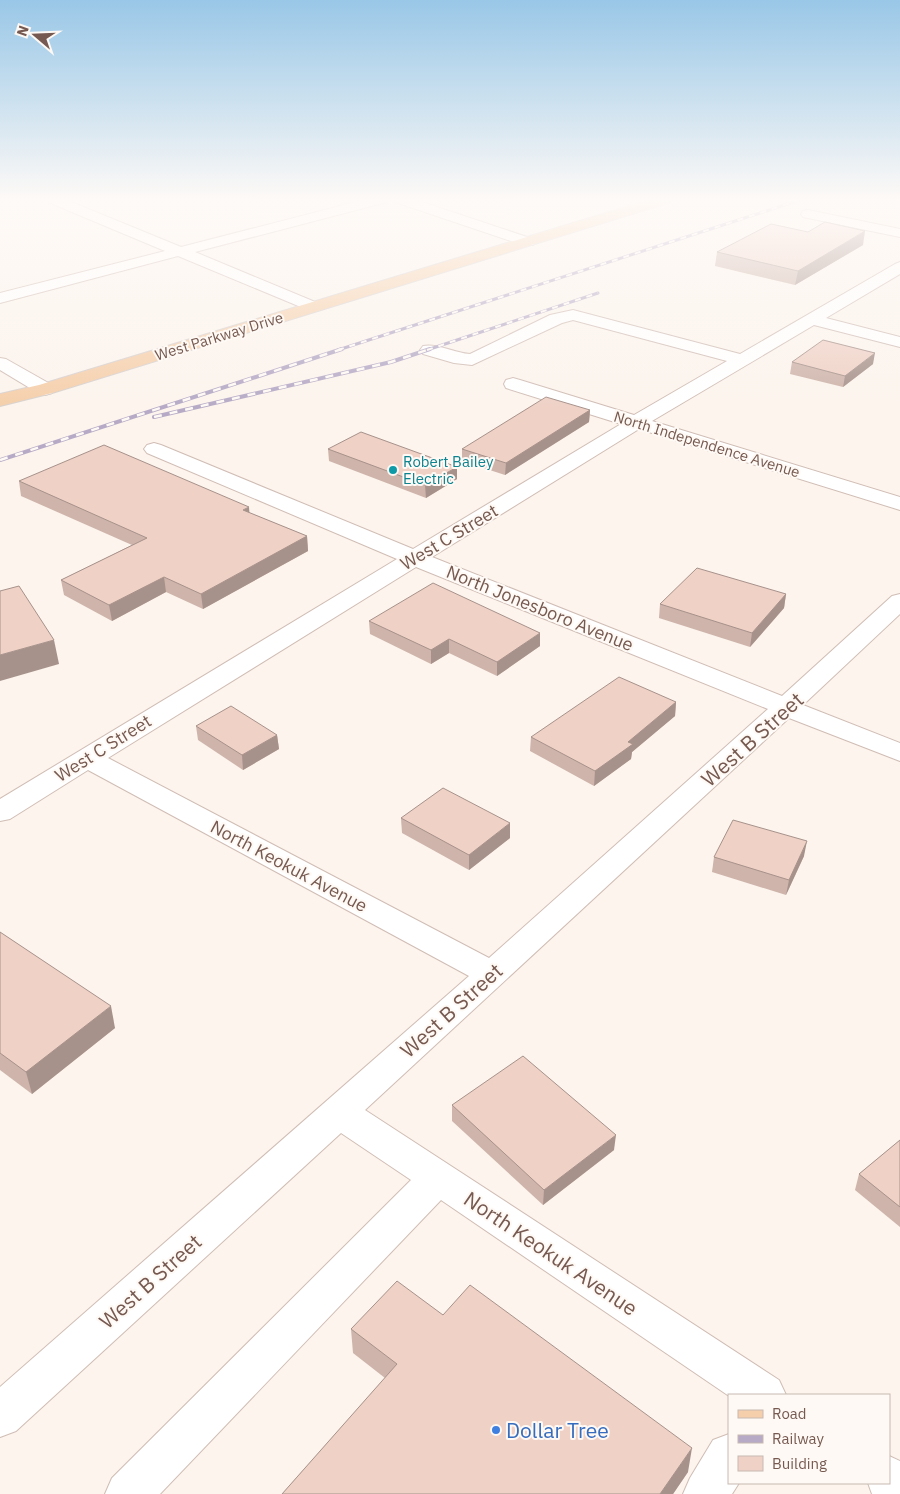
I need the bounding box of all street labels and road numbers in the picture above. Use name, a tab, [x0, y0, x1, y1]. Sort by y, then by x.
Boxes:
street label: West Parkway Drive	[153, 307, 285, 365]
street label: North Independence Avenue	[612, 407, 802, 481]
street label: West C Street	[396, 499, 502, 575]
street label: North Jonesboro Avenue	[443, 560, 637, 656]
street label: West B Street	[695, 686, 809, 792]
street label: West C Street	[50, 709, 156, 787]
street label: North Keokuk Avenue	[207, 815, 372, 917]
street label: West B Street	[394, 957, 508, 1063]
street label: North Keokuk Avenue	[459, 1184, 643, 1322]
street label: West B Street	[93, 1228, 207, 1334]

